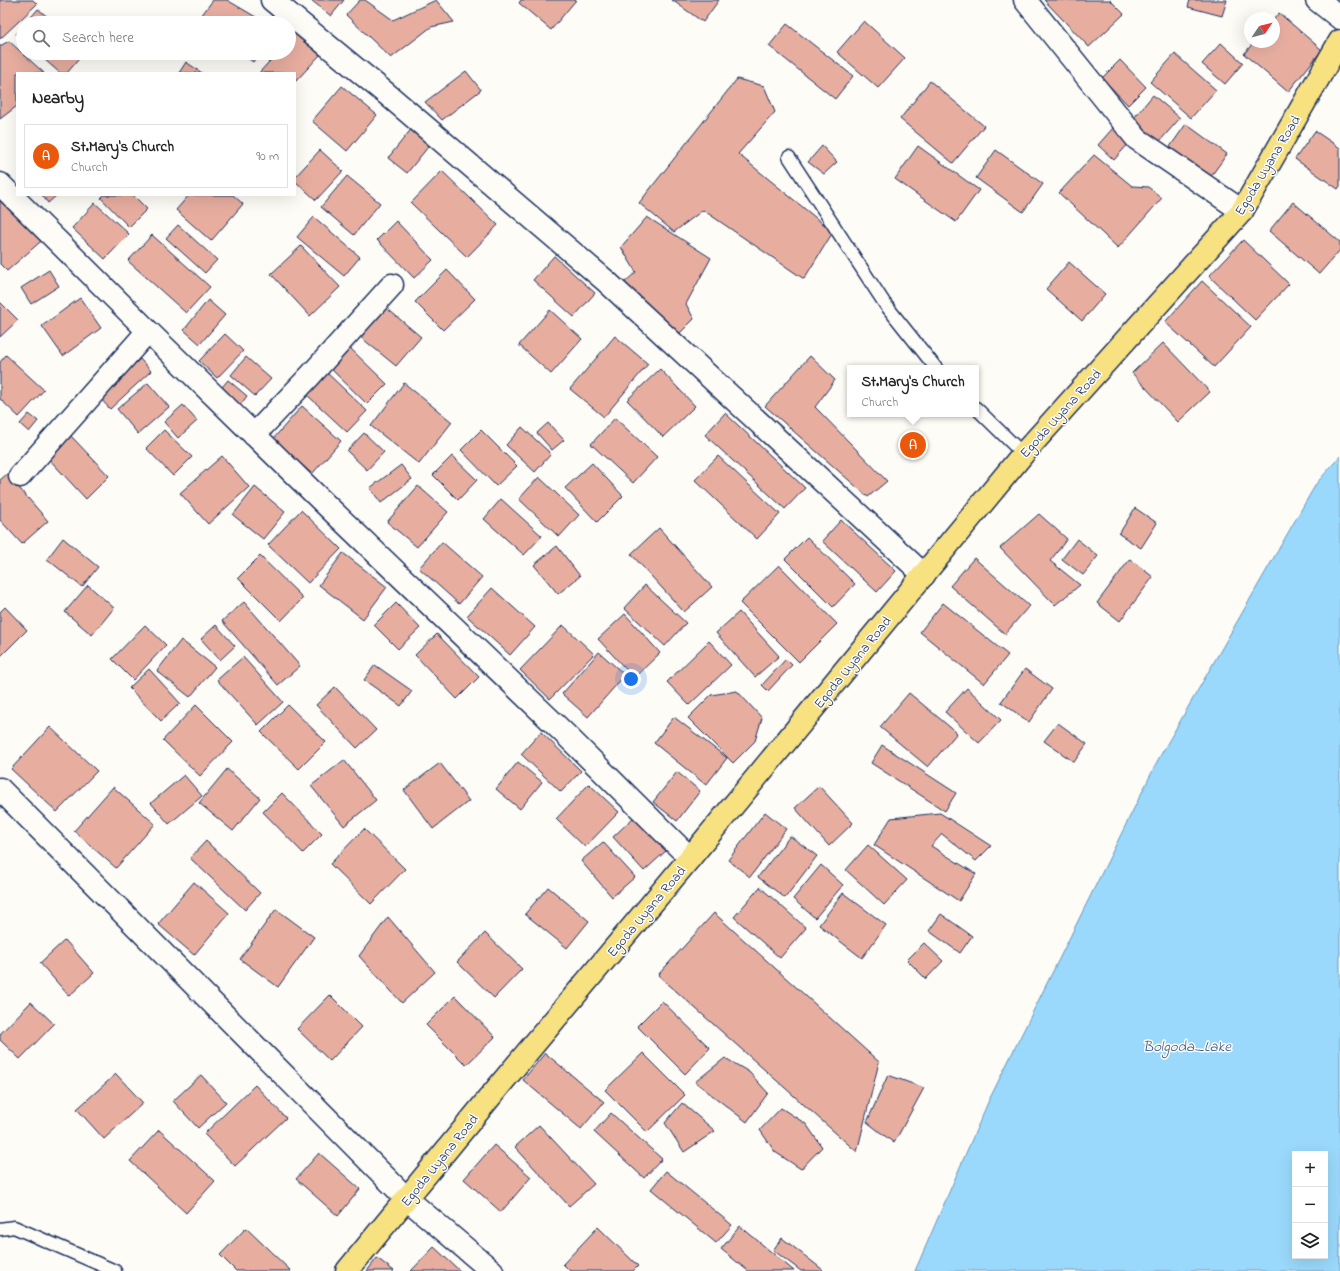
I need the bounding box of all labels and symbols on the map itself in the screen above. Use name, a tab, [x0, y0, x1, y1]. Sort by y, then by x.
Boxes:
north arrow	[1244, 12, 1280, 48]
street label: Egoda Uyana Road	[1230, 112, 1307, 220]
street label: Egoda Uyana Road	[1015, 365, 1108, 464]
pin: A	[900, 430, 926, 460]
street label: Egoda Uyana Road	[809, 612, 898, 714]
your location	[621, 669, 641, 689]
street label: Egoda Uyana Road	[603, 862, 693, 963]
water label: Bolgoda_Lake	[1143, 1036, 1232, 1059]
street label: Egoda Uyana Road	[396, 1110, 485, 1212]

